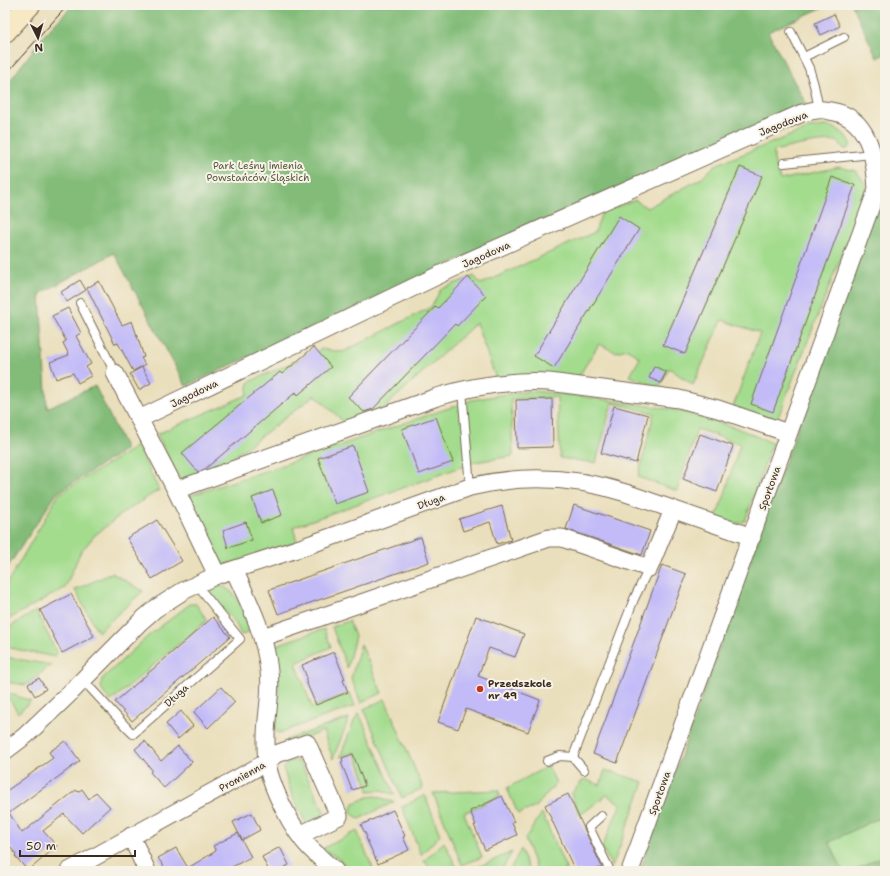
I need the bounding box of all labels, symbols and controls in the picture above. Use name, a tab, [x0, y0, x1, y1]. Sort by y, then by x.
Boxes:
north arrow	[18, 18, 58, 58]
text: N	[34, 40, 44, 55]
street label: Jagodowa	[757, 108, 810, 139]
park label: Park Leśny imienia Powstańców Śląskich	[207, 159, 309, 184]
street label: Jagodowa	[460, 238, 513, 271]
street label: Jagodowa	[168, 376, 221, 410]
street label: Sportowa	[755, 464, 784, 512]
street label: Długa	[416, 490, 447, 512]
place label: Przedszkole nr 49	[488, 677, 552, 702]
street label: Długa	[161, 681, 192, 710]
marker: Przedszkole nr 49	[475, 684, 485, 694]
street label: Promienna	[217, 758, 268, 795]
street label: Sportowa	[645, 769, 674, 817]
scale bar	[20, 832, 135, 858]
text: 50 m	[26, 838, 56, 854]

